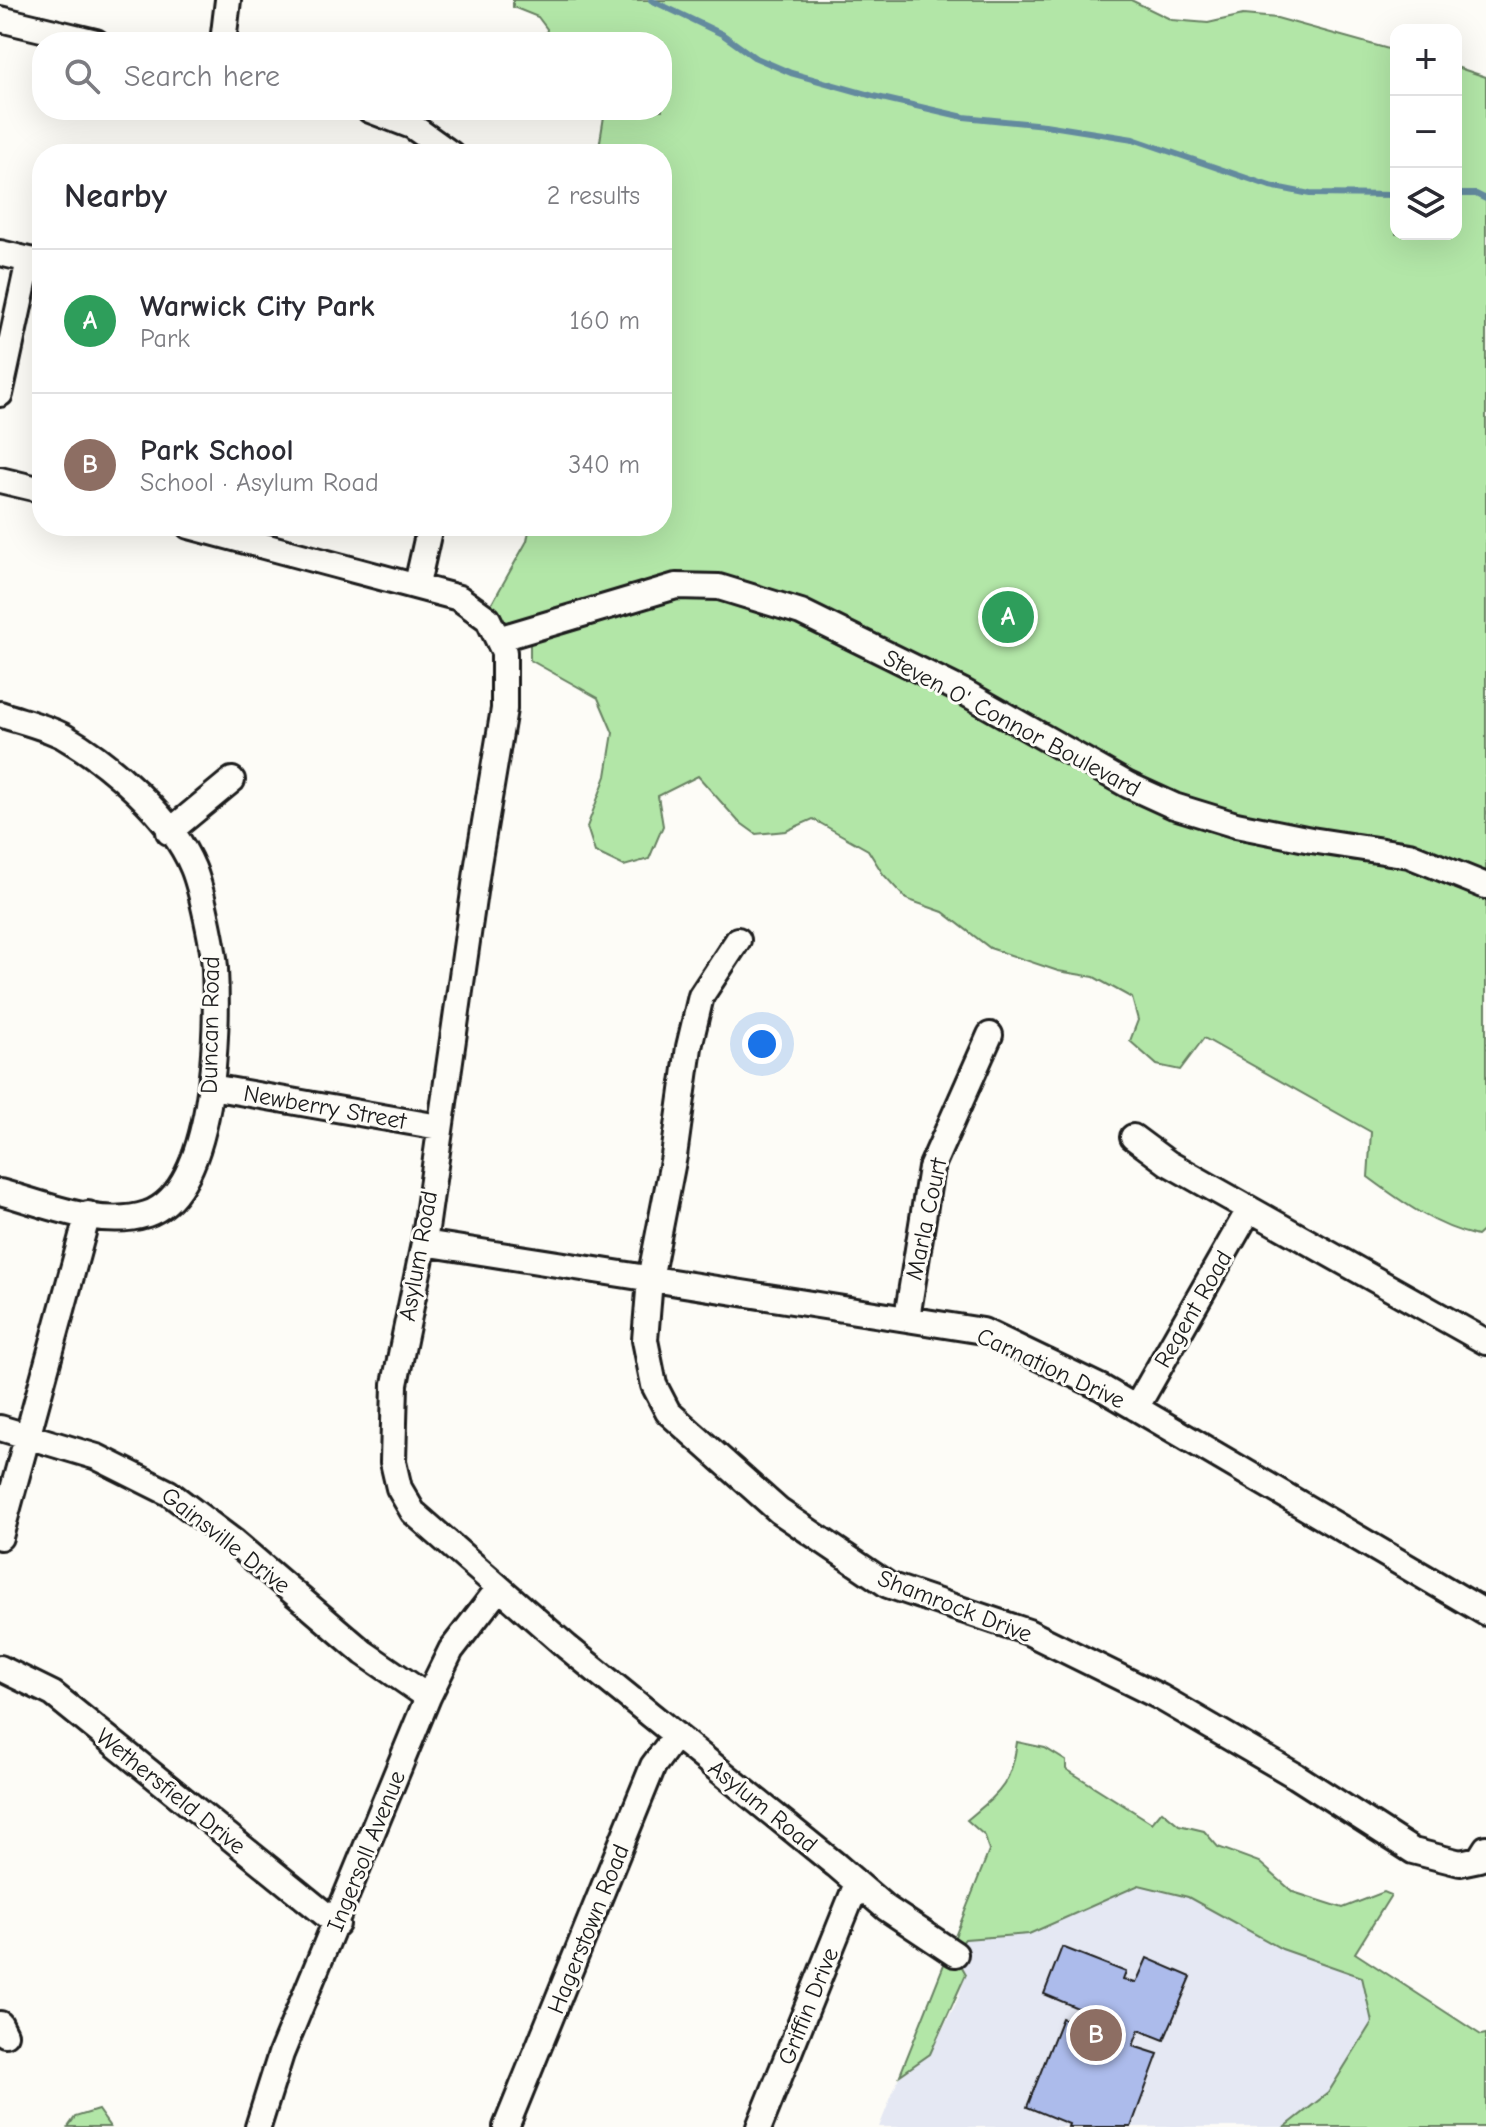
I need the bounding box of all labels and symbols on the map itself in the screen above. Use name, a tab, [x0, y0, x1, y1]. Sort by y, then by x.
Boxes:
pin: A	[982, 587, 1034, 647]
street label: Steven O' Connor Boulevard	[879, 643, 1145, 803]
street label: Duncan Road	[195, 956, 225, 1094]
your location	[742, 1024, 782, 1064]
street label: Newberry Street	[241, 1079, 410, 1135]
street label: Marla Court	[899, 1154, 953, 1282]
street label: Asylum Road	[393, 1189, 443, 1323]
street label: Regent Road	[1148, 1245, 1238, 1373]
street label: Carnation Drive	[972, 1321, 1130, 1415]
street label: Gainsville Drive	[156, 1481, 296, 1599]
street label: Shamrock Drive	[874, 1564, 1036, 1648]
street label: Wethersfield Drive	[91, 1722, 251, 1860]
street label: Asylum Road	[703, 1754, 823, 1858]
street label: Ingersoll Avenue	[321, 1766, 411, 1936]
street label: Hagerstown Road	[541, 1840, 635, 2018]
street label: Griffin Drive	[772, 1943, 844, 2069]
pin: B	[1070, 2005, 1122, 2065]

